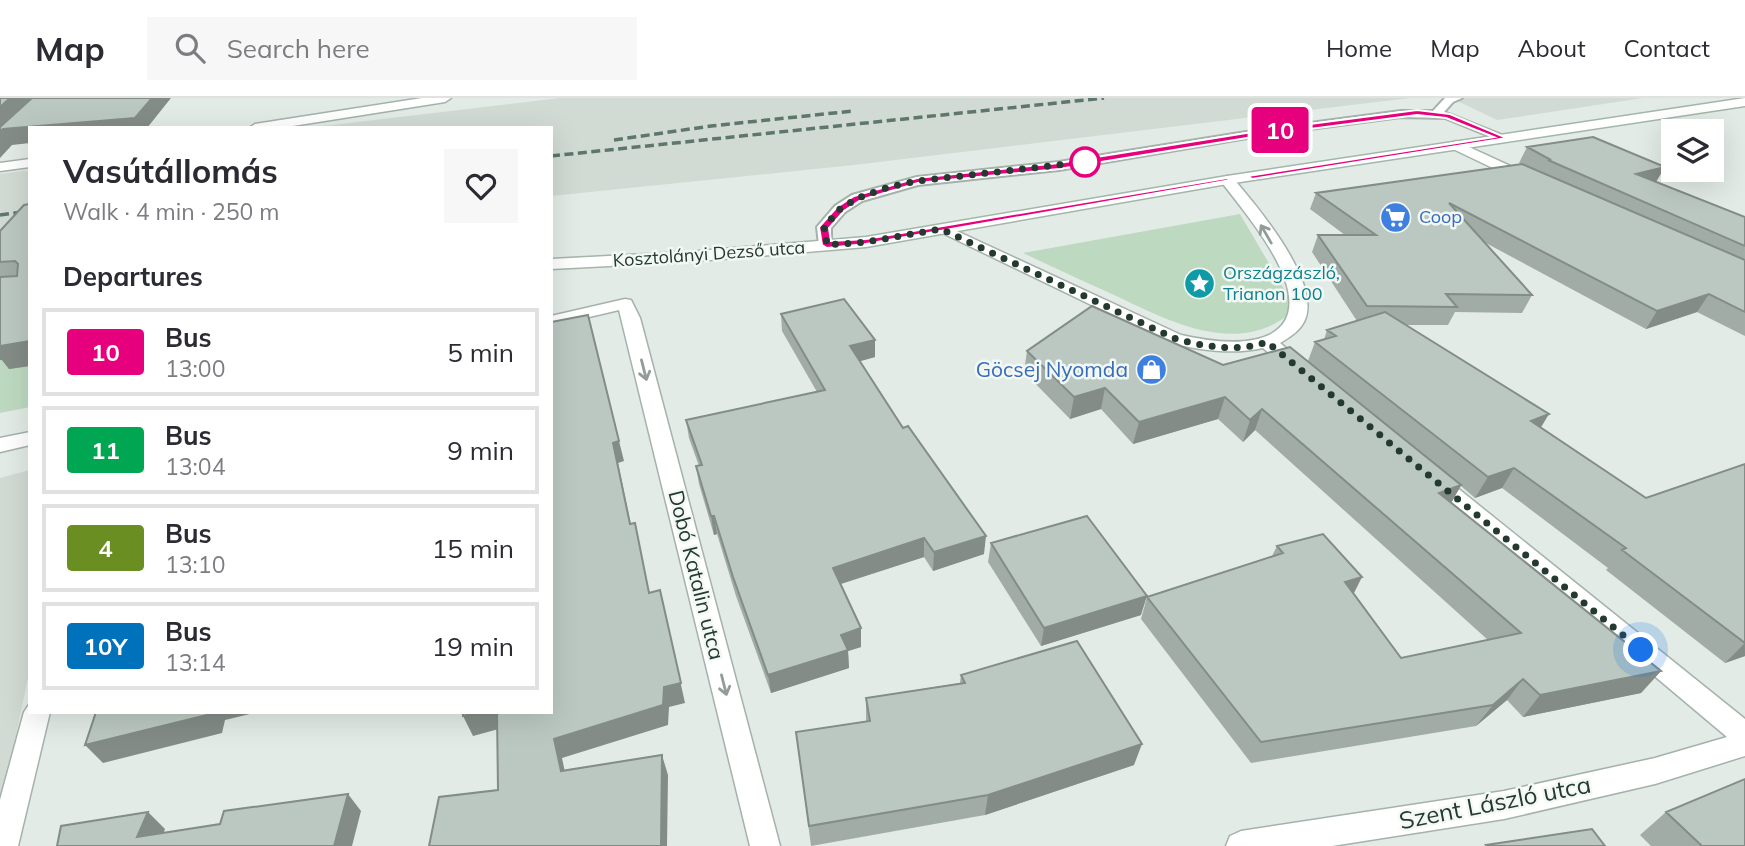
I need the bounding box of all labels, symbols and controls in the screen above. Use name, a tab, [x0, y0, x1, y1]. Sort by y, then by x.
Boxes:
search box	[147, 17, 637, 80]
text: Map	[35, 28, 105, 69]
icon: search	[171, 29, 209, 67]
text: Search here	[227, 32, 370, 65]
text: Home	[1326, 33, 1392, 63]
text: Map	[1430, 33, 1480, 63]
text: About	[1518, 33, 1586, 63]
text: Contact	[1624, 33, 1710, 63]
line badge: 10	[1248, 107, 1312, 153]
text: 10	[1266, 115, 1294, 145]
map controls	[1661, 119, 1724, 182]
button: layers	[1661, 119, 1724, 182]
unlabelled marker	[1070, 147, 1100, 177]
button: heart	[444, 149, 518, 223]
text: Vasútállomás	[63, 150, 278, 191]
text: Walk · 4 min · 250 m	[63, 197, 280, 226]
supermarket icon: Coop	[1379, 200, 1413, 234]
place label: Coop	[1419, 205, 1462, 228]
one-way arrow	[1259, 224, 1273, 244]
street label: Kosztolányi Dezső utca	[612, 235, 806, 272]
text: Departures	[63, 260, 203, 293]
place label: Országzászló, Trianon 100	[1223, 261, 1340, 305]
place icon: Országzászló, Trianon 100	[1183, 266, 1217, 300]
text: Bus	[165, 321, 211, 354]
text: 5 min	[447, 336, 514, 369]
text: 10	[91, 337, 120, 367]
shop icon: Göcsej Nyomda	[1134, 353, 1168, 387]
text: 13:00	[165, 354, 225, 383]
place label: Göcsej Nyomda	[976, 356, 1128, 382]
one-way arrow	[638, 358, 651, 381]
text: Bus	[165, 419, 211, 452]
text: 9 min	[447, 434, 514, 467]
text: 11	[91, 435, 120, 465]
text: 13:04	[165, 452, 225, 481]
street label: Dobó Katalin utca	[663, 487, 731, 662]
text: Bus	[165, 517, 211, 550]
text: 15 min	[432, 532, 514, 565]
text: 4	[98, 533, 113, 563]
text: 13:10	[165, 550, 225, 579]
text: Bus	[165, 615, 211, 648]
text: 19 min	[432, 630, 514, 663]
text: 10Y	[84, 631, 127, 661]
your location	[1623, 632, 1658, 667]
text: 13:14	[165, 648, 225, 677]
one-way arrow	[718, 673, 731, 696]
street label: Szent László utca	[1396, 769, 1593, 835]

